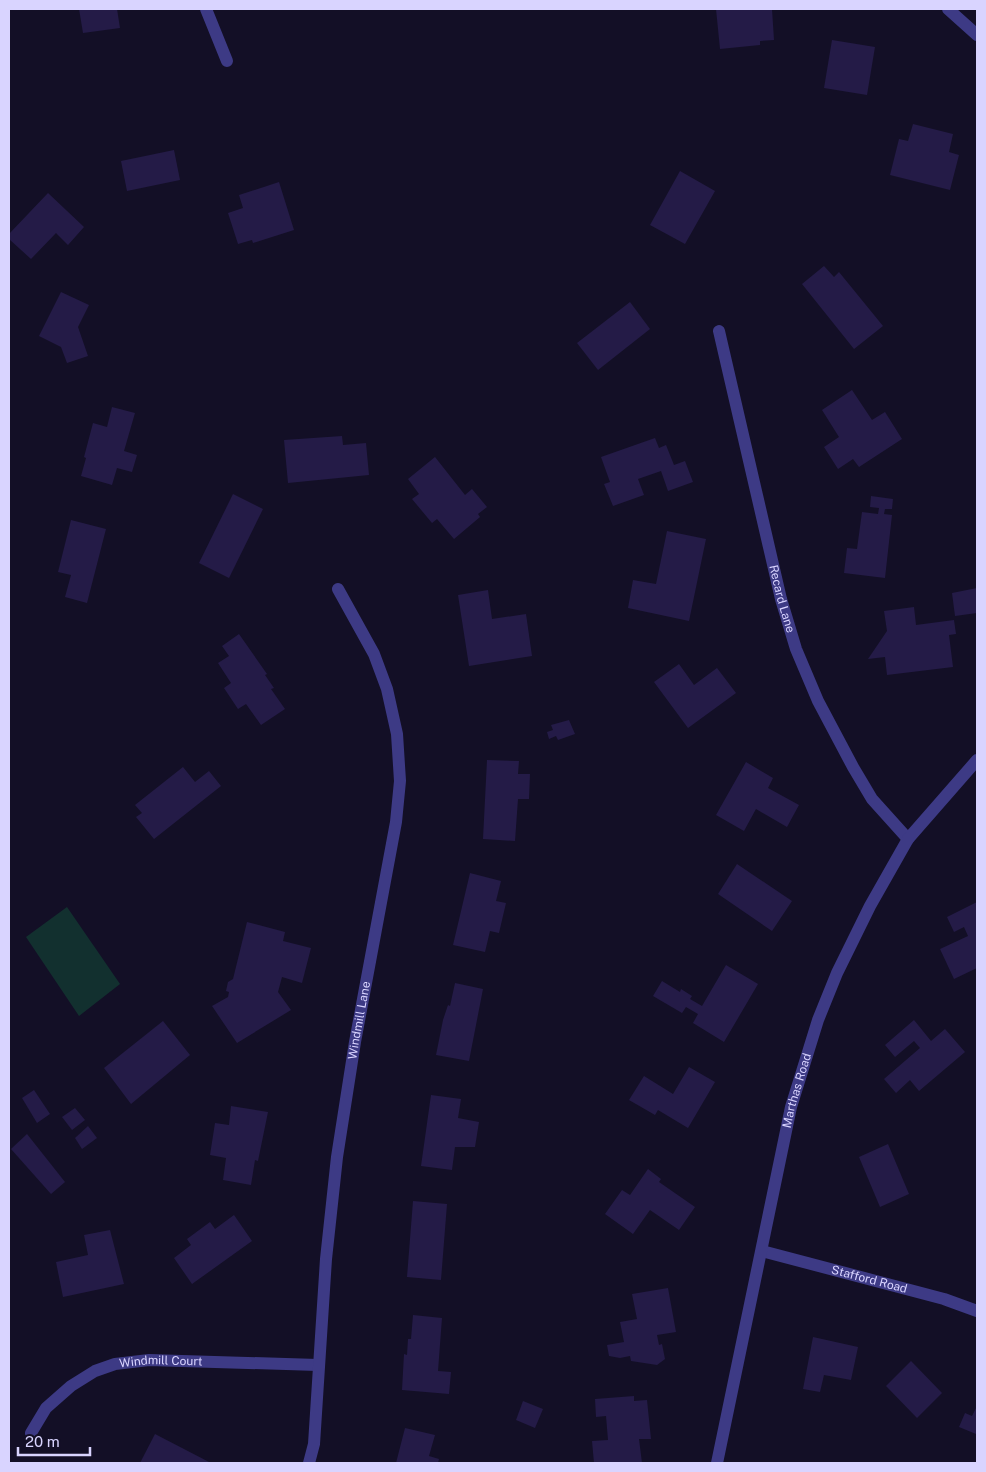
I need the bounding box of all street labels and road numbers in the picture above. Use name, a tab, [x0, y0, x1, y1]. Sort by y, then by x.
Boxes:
street label: Recard Lane	[766, 563, 798, 634]
street label: Windmill Lane	[345, 980, 373, 1061]
street label: Marthas Road	[780, 1051, 814, 1129]
street label: Stafford Road	[830, 1263, 909, 1296]
street label: Windmill Court	[118, 1353, 203, 1370]

